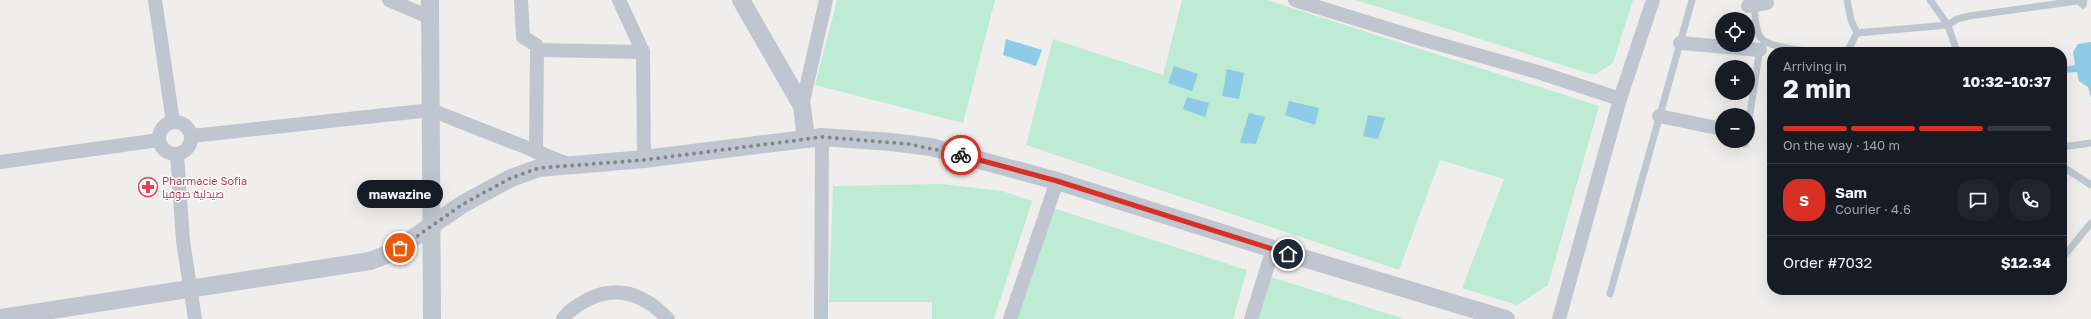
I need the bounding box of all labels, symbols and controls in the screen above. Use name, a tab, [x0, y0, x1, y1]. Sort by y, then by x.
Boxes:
map controls	[1715, 12, 1755, 148]
button: locate	[1715, 12, 1755, 52]
text: Arriving in	[1783, 58, 1847, 74]
button: +	[1715, 60, 1755, 100]
text: 10:32–10:37	[1963, 72, 2051, 90]
text: 2 min	[1783, 73, 1851, 104]
button: −	[1715, 108, 1755, 148]
courier	[941, 135, 981, 175]
text: On the way · 140 m	[1783, 137, 1900, 153]
icon: bike	[950, 144, 972, 166]
place label: Pharmacie Sofia صيدلية صوفيا	[162, 174, 247, 201]
pharmacy icon: Pharmacie Sofia صيدلية صوفيا	[137, 176, 159, 198]
button: chat	[1957, 179, 1999, 221]
button: phone	[2009, 179, 2051, 221]
callout: mawazine	[357, 180, 443, 208]
text: Sam	[1835, 183, 1867, 201]
text: mawazine	[369, 186, 431, 202]
text: S	[1799, 191, 1809, 209]
text: Courier · 4.6	[1835, 201, 1911, 217]
pin	[383, 231, 417, 265]
icon: bag	[389, 237, 411, 259]
pin	[1271, 237, 1305, 271]
icon: home	[1277, 243, 1299, 265]
text: Order #7032	[1783, 253, 1872, 271]
text: $12.34	[2001, 253, 2051, 271]

